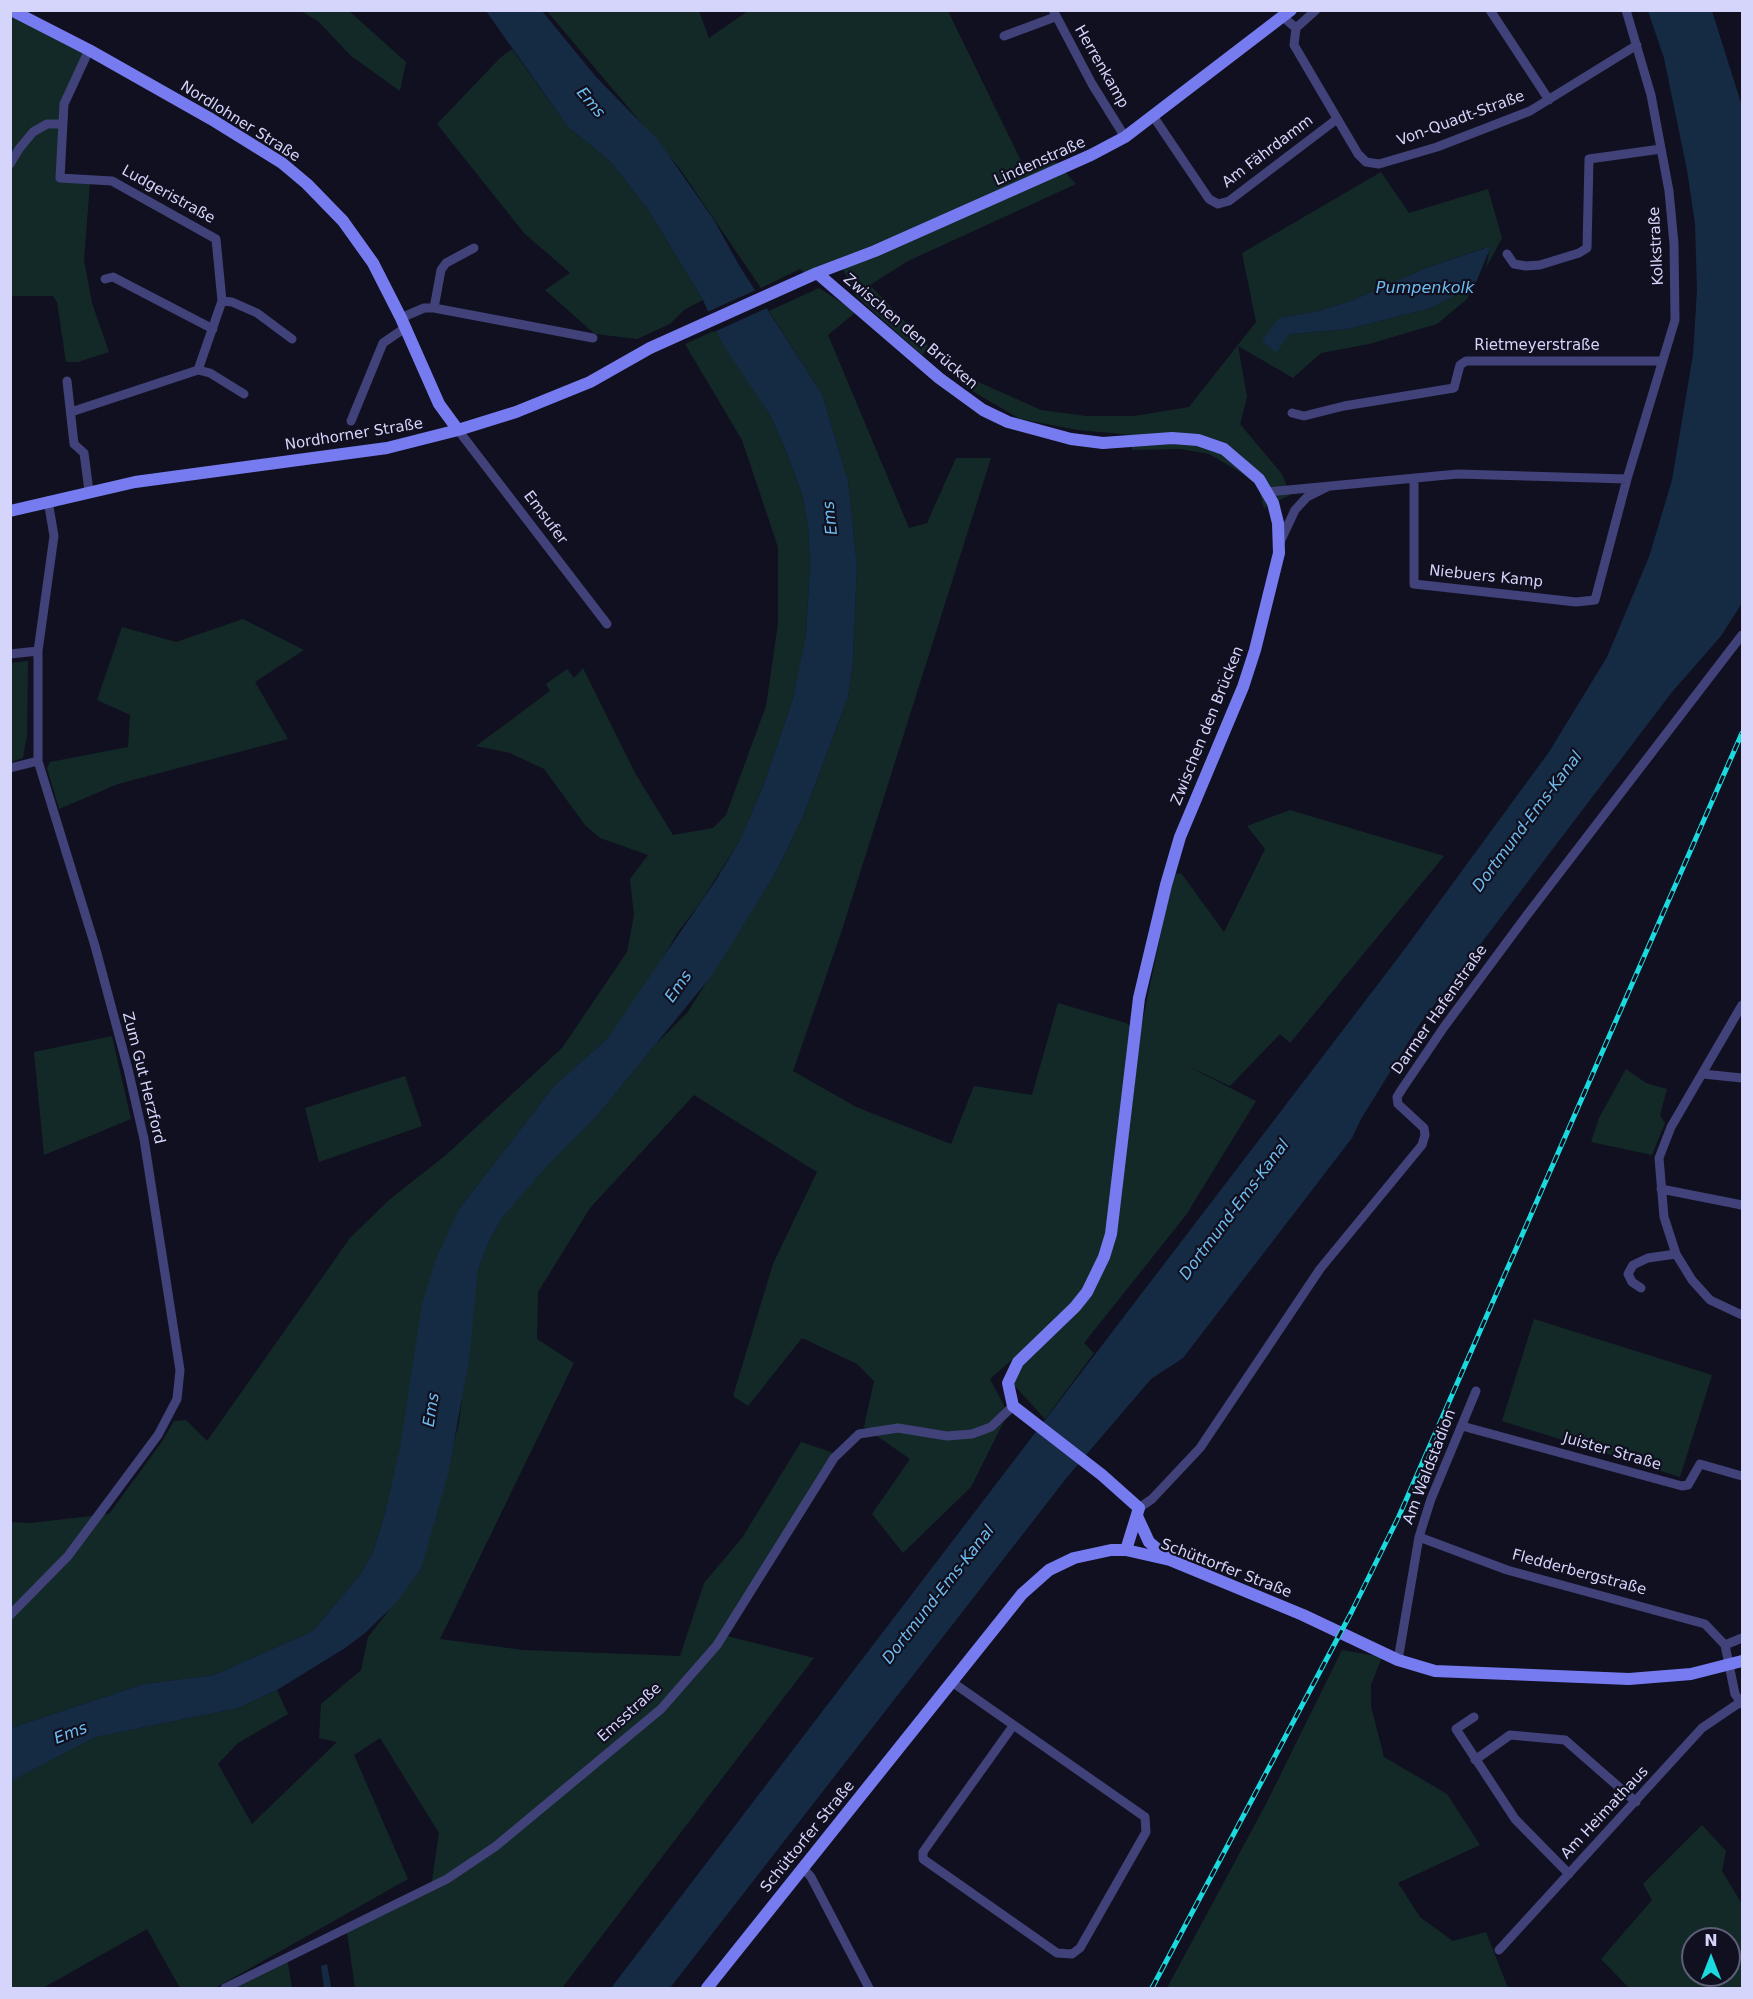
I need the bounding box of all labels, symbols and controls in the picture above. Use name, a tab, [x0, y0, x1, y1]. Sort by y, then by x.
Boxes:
street label: Herrenkamp	[1070, 22, 1132, 112]
street label: Nordlohner Straße	[177, 78, 303, 166]
water label: Ems	[572, 84, 608, 122]
street label: Von-Quadt-Straße	[1395, 88, 1527, 150]
street label: Am Fährdamm	[1219, 112, 1317, 192]
street label: Lindenstraße	[992, 134, 1088, 190]
street label: Ludgeristraße	[118, 162, 218, 228]
street label: Kolkstraße	[1646, 206, 1668, 286]
street label: Zwischen den Brücken	[839, 270, 981, 394]
water label: Pumpenkolk	[1376, 279, 1474, 299]
street label: Rietmeyerstraße	[1474, 337, 1600, 355]
street label: Nordhorner Straße	[284, 415, 424, 455]
street label: Emsufer	[519, 488, 571, 548]
water label: Ems	[820, 500, 842, 536]
street label: Niebuers Kamp	[1428, 562, 1544, 592]
street label: Zwischen den Brücken	[1168, 644, 1248, 808]
water label: Dortmund-Ems-Kanal	[1469, 748, 1587, 896]
street label: Darmer Hafenstraße	[1389, 942, 1491, 1078]
water label: Ems	[661, 968, 697, 1006]
street label: Zum Gut Herzford	[118, 1010, 168, 1146]
water label: Dortmund-Ems-Kanal	[1176, 1136, 1294, 1284]
water label: Ems	[420, 1392, 444, 1428]
street label: Am Waldstadion	[1400, 1407, 1460, 1527]
street label: Juister Straße	[1561, 1429, 1663, 1475]
water label: Dortmund-Ems-Kanal	[879, 1522, 999, 1668]
street label: Schüttorfer Straße	[1158, 1536, 1294, 1602]
street label: Fledderbergstraße	[1510, 1546, 1648, 1600]
street label: Emsstraße	[594, 1680, 666, 1746]
water label: Ems	[52, 1719, 90, 1749]
street label: Am Heimathaus	[1557, 1763, 1653, 1863]
street label: Schüttorfer Straße	[757, 1777, 859, 1897]
north arrow	[1681, 1927, 1741, 1987]
text: N	[1704, 1931, 1718, 1950]

